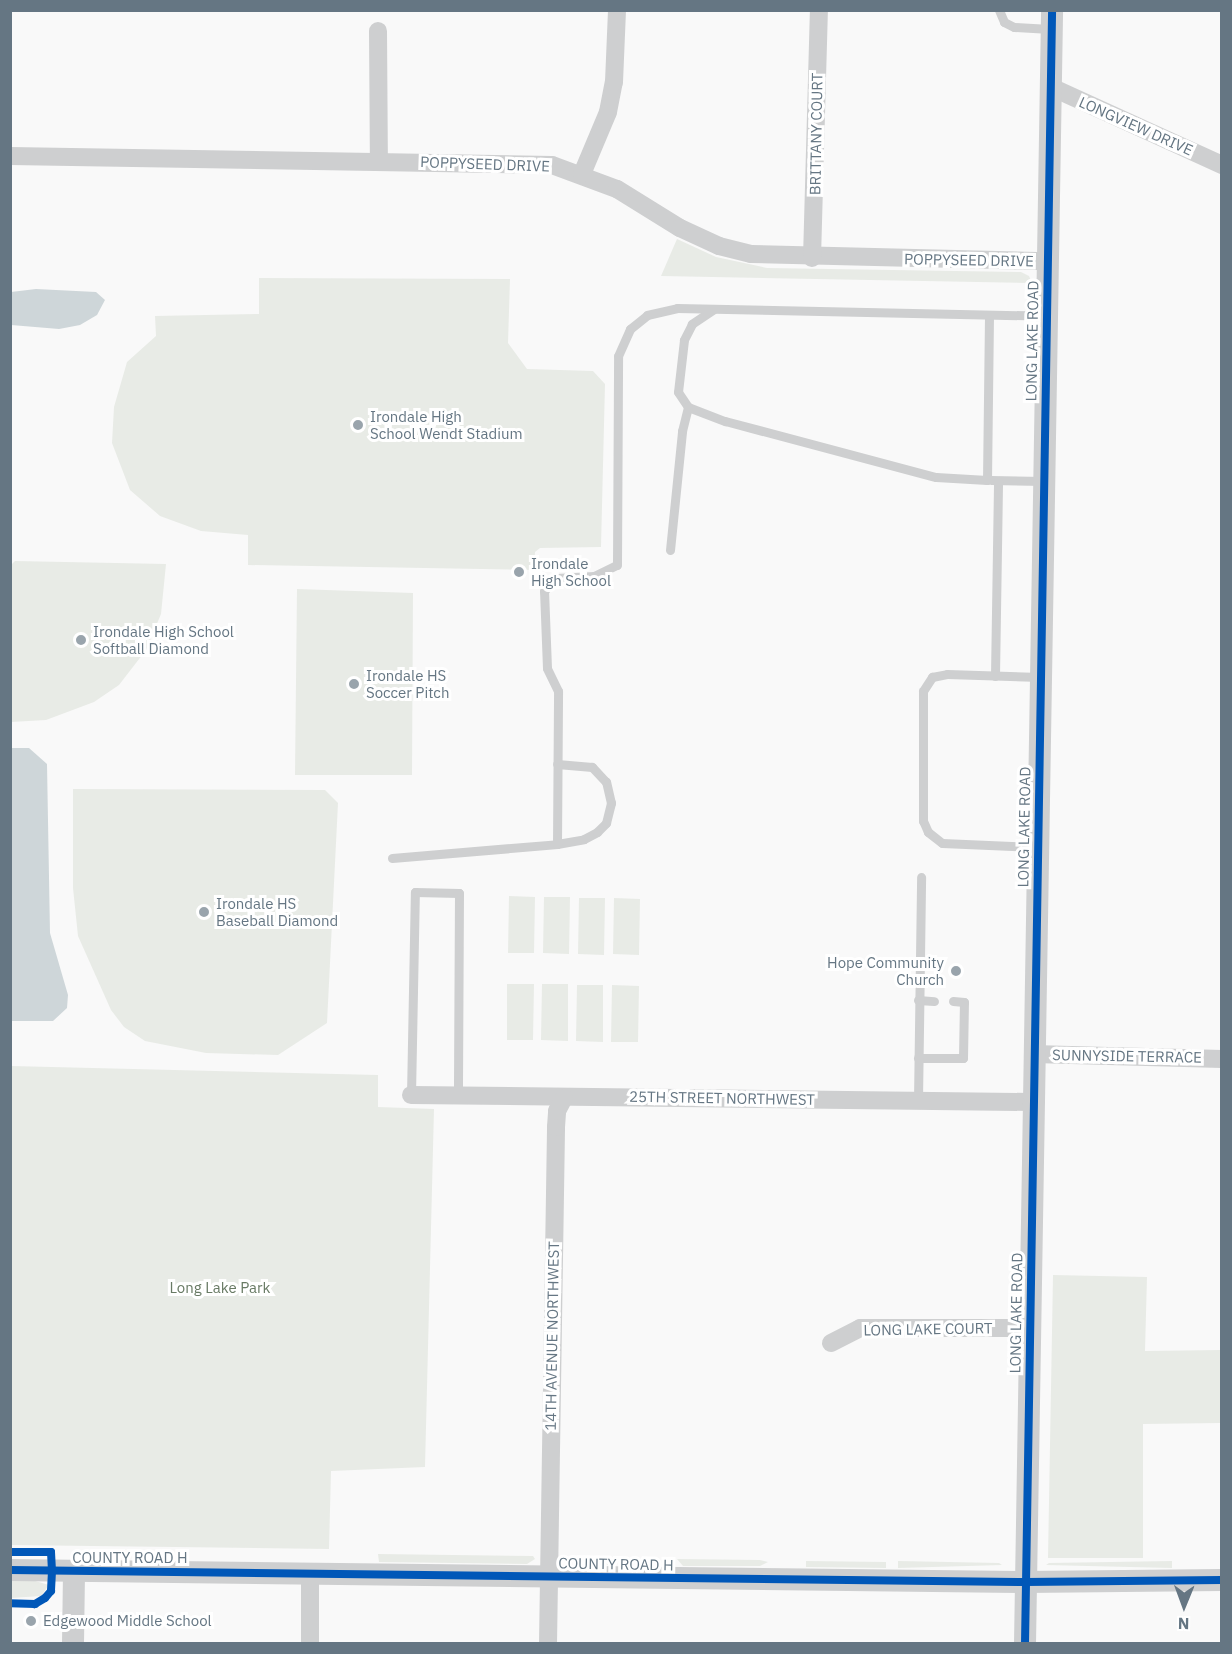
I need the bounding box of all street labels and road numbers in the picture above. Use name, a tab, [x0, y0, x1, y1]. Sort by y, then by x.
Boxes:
street label: BRITTANY COURT	[806, 73, 826, 195]
street label: LONGVIEW DRIVE	[1076, 93, 1196, 159]
street label: POPPYSEED DRIVE	[420, 153, 550, 175]
street label: POPPYSEED DRIVE	[904, 250, 1034, 270]
street label: LONG LAKE ROAD	[1022, 280, 1042, 402]
street label: LONG LAKE ROAD	[1014, 766, 1034, 888]
street label: SUNNYSIDE TERRACE	[1052, 1046, 1202, 1066]
street label: 25TH STREET NORTHWEST	[629, 1087, 815, 1109]
street label: 14TH AVENUE NORTHWEST	[541, 1241, 563, 1431]
street label: LONG LAKE ROAD	[1006, 1252, 1026, 1374]
street label: LONG LAKE COURT	[863, 1319, 993, 1339]
street label: COUNTY ROAD H	[72, 1549, 188, 1567]
street label: COUNTY ROAD H	[558, 1554, 674, 1574]

